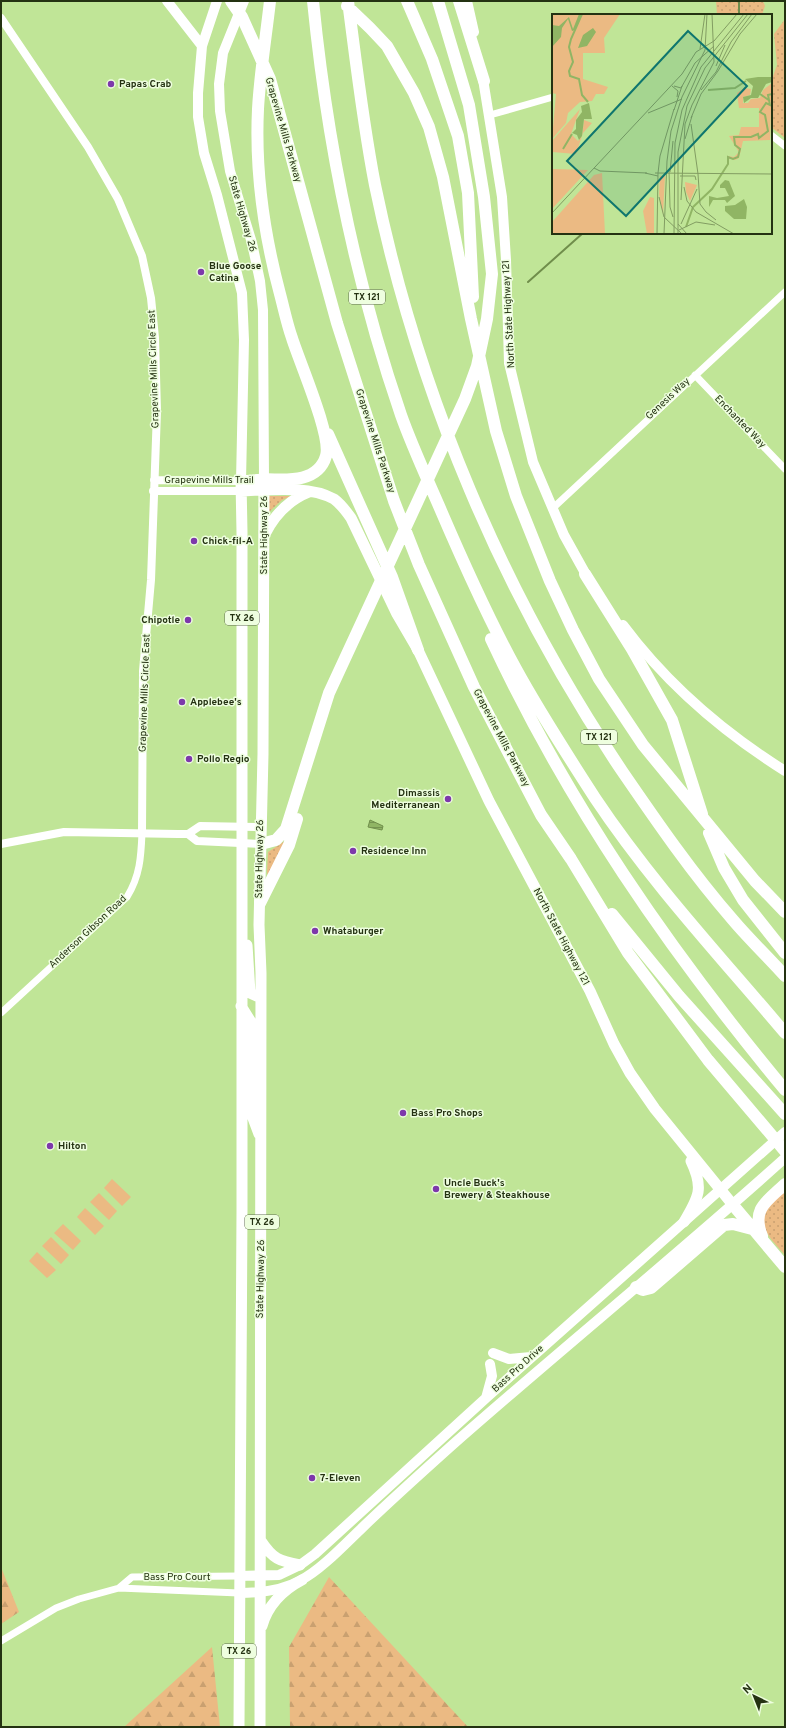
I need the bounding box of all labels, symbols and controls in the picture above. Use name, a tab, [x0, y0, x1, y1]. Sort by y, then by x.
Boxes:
inset map	[552, 14, 772, 234]
street label: Grapevine Mills Parkway	[262, 76, 304, 184]
place label: Papas Crab	[119, 78, 172, 91]
marker: Papas Crab	[106, 79, 116, 89]
street label: State Highway 26	[225, 174, 259, 254]
street label: North State Highway 121	[500, 259, 518, 369]
place label: Blue Goose Catina	[209, 260, 262, 285]
marker: Blue Goose Catina	[196, 267, 206, 277]
road number: TX 121	[349, 290, 385, 304]
street label: Grapevine Mills Circle East	[145, 309, 163, 428]
street label: Genesis Way	[643, 375, 693, 423]
street label: Grapevine Mills Parkway	[352, 387, 398, 495]
street label: Enchanted Way	[711, 393, 769, 451]
street label: Grapevine Mills Trail	[164, 474, 254, 487]
street label: State Highway 26	[258, 496, 271, 574]
place label: Chick-fil-A	[202, 535, 253, 548]
marker: Chick-fil-A	[189, 536, 199, 546]
road number: TX 26	[225, 611, 259, 625]
place label: Chipotle	[141, 614, 180, 627]
marker: Chipotle	[183, 615, 193, 625]
street label: Grapevine Mills Circle East	[136, 633, 154, 752]
street label: Grapevine Mills Parkway	[470, 687, 532, 789]
place label: Applebee's	[190, 696, 242, 709]
marker: Applebee's	[177, 697, 187, 707]
road number: TX 121	[581, 730, 617, 744]
place label: Pollo Regio	[197, 753, 250, 766]
marker: Pollo Regio	[184, 754, 194, 764]
place label: Dimassis Mediterranean	[371, 787, 440, 812]
marker: Dimassis Mediterranean	[443, 794, 453, 804]
street label: State Highway 26	[253, 819, 267, 899]
place label: Residence Inn	[361, 845, 427, 858]
marker: Residence Inn	[348, 846, 358, 856]
street label: North State Highway 121	[530, 886, 592, 988]
street label: Anderson Gibson Road	[46, 893, 130, 971]
place label: Whataburger	[323, 925, 384, 938]
marker: Whataburger	[310, 926, 320, 936]
place label: Bass Pro Shops	[411, 1107, 483, 1120]
marker: Bass Pro Shops	[398, 1108, 408, 1118]
place label: Hilton	[58, 1140, 86, 1153]
marker: Hilton	[45, 1141, 55, 1151]
place label: Uncle Buck's Brewery & Steakhouse	[444, 1177, 550, 1202]
marker: Uncle Buck's Brewery & Steakhouse	[431, 1184, 441, 1194]
road number: TX 26	[245, 1215, 279, 1229]
street label: State Highway 26	[254, 1239, 268, 1319]
street label: Bass Pro Drive	[489, 1342, 547, 1396]
place label: 7-Eleven	[320, 1472, 361, 1485]
marker: 7-Eleven	[307, 1473, 317, 1483]
street label: Bass Pro Court	[143, 1571, 211, 1584]
road number: TX 26	[222, 1644, 256, 1658]
north arrow	[734, 1676, 774, 1716]
text: N	[740, 1682, 756, 1697]

